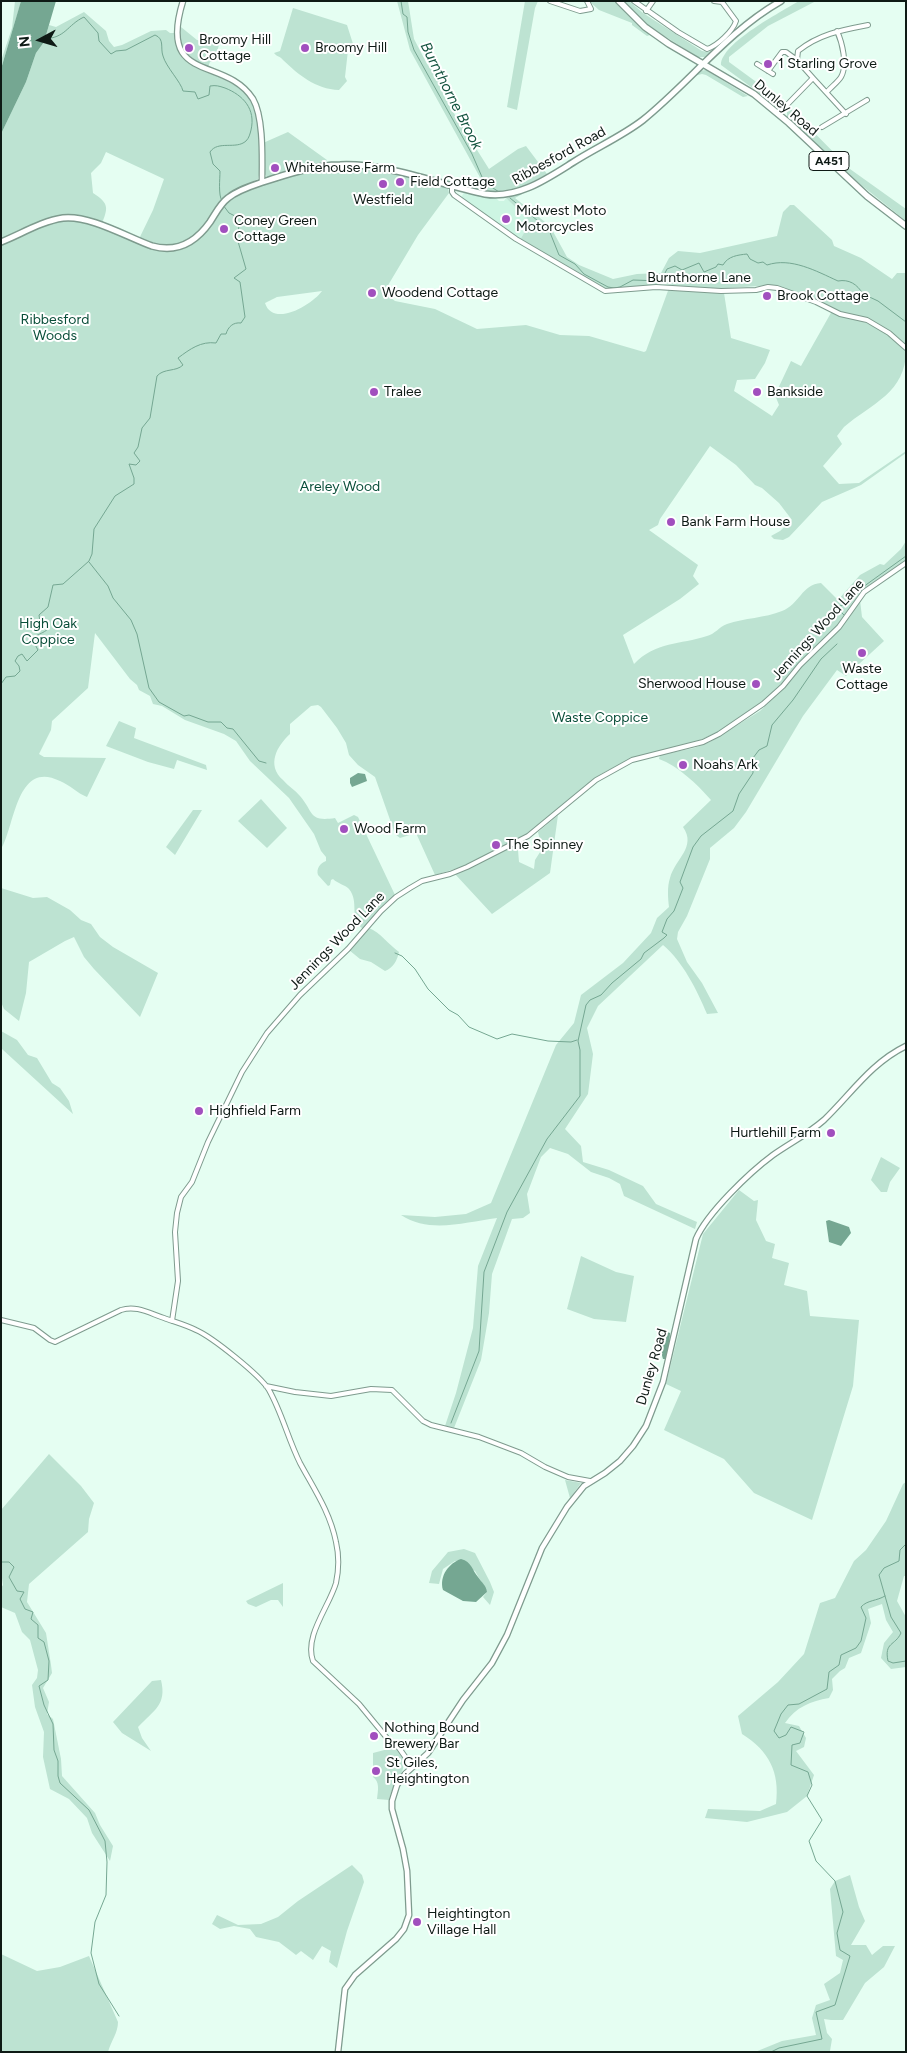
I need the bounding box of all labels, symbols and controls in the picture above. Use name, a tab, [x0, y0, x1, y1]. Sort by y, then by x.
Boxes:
north arrow	[15, 15, 65, 65]
place label: Broomy Hill Cottage	[199, 32, 271, 64]
text: N	[16, 35, 34, 48]
water label: Burnthorne Brook	[416, 39, 486, 153]
place label: Broomy Hill	[315, 40, 387, 56]
marker: Broomy Hill Cottage	[183, 42, 195, 54]
marker: Broomy Hill	[299, 42, 311, 54]
place label: 1 Starling Grove	[778, 56, 877, 72]
marker: 1 Starling Grove	[762, 58, 774, 70]
street label: Dunley Road	[750, 76, 822, 140]
street label: Ribbesford Road	[509, 123, 609, 189]
road number: A451	[809, 152, 849, 170]
place label: Whitehouse Farm	[285, 160, 395, 176]
marker: Whitehouse Farm	[269, 162, 281, 174]
place label: Field Cottage	[410, 174, 495, 190]
marker: Field Cottage	[394, 176, 406, 188]
marker: Westfield	[377, 178, 389, 190]
place label: Westfield	[353, 192, 413, 208]
place label: Midwest Moto Motorcycles	[516, 203, 606, 236]
place label: Coney Green Cottage	[234, 213, 317, 246]
marker: Midwest Moto Motorcycles	[500, 213, 512, 225]
marker: Coney Green Cottage	[218, 223, 230, 235]
street label: Burnthorne Lane	[647, 270, 751, 286]
place label: Woodend Cottage	[382, 285, 498, 301]
marker: Woodend Cottage	[366, 287, 378, 299]
place label: Brook Cottage	[777, 288, 869, 304]
marker: Brook Cottage	[761, 290, 773, 302]
park label: Ribbesford Woods	[21, 312, 89, 344]
place label: Tralee	[384, 384, 421, 400]
place label: Bankside	[767, 384, 823, 400]
marker: Tralee	[368, 386, 380, 398]
marker: Bankside	[751, 386, 763, 398]
park label: Areley Wood	[300, 479, 380, 495]
place label: Bank Farm House	[681, 514, 790, 530]
marker: Bank Farm House	[665, 516, 677, 528]
street label: Jennings Wood Lane	[768, 576, 868, 684]
park label: High Oak Coppice	[19, 616, 77, 648]
marker: Waste Cottage	[856, 647, 868, 659]
place label: Waste Cottage	[836, 661, 888, 694]
place label: Sherwood House	[638, 676, 746, 692]
marker: Sherwood House	[750, 678, 762, 690]
park label: Waste Coppice	[552, 710, 648, 726]
place label: Noahs Ark	[693, 757, 758, 773]
marker: Noahs Ark	[677, 759, 689, 771]
place label: Wood Farm	[354, 821, 426, 837]
marker: Wood Farm	[338, 823, 350, 835]
place label: The Spinney	[506, 837, 583, 853]
marker: The Spinney	[490, 839, 502, 851]
street label: Jennings Wood Lane	[286, 888, 388, 994]
place label: Highfield Farm	[209, 1103, 301, 1119]
marker: Highfield Farm	[193, 1105, 205, 1117]
place label: Hurtlehill Farm	[730, 1125, 821, 1141]
marker: Hurtlehill Farm	[825, 1127, 837, 1139]
street label: Dunley Road	[633, 1327, 671, 1407]
place label: Nothing Bound Brewery Bar	[384, 1720, 479, 1752]
marker: Nothing Bound Brewery Bar	[368, 1730, 380, 1742]
place label: St Giles, Heightington	[386, 1755, 469, 1788]
marker: St Giles, Heightington	[370, 1765, 382, 1777]
place label: Heightington Village Hall	[427, 1906, 510, 1938]
marker: Heightington Village Hall	[411, 1916, 423, 1928]

